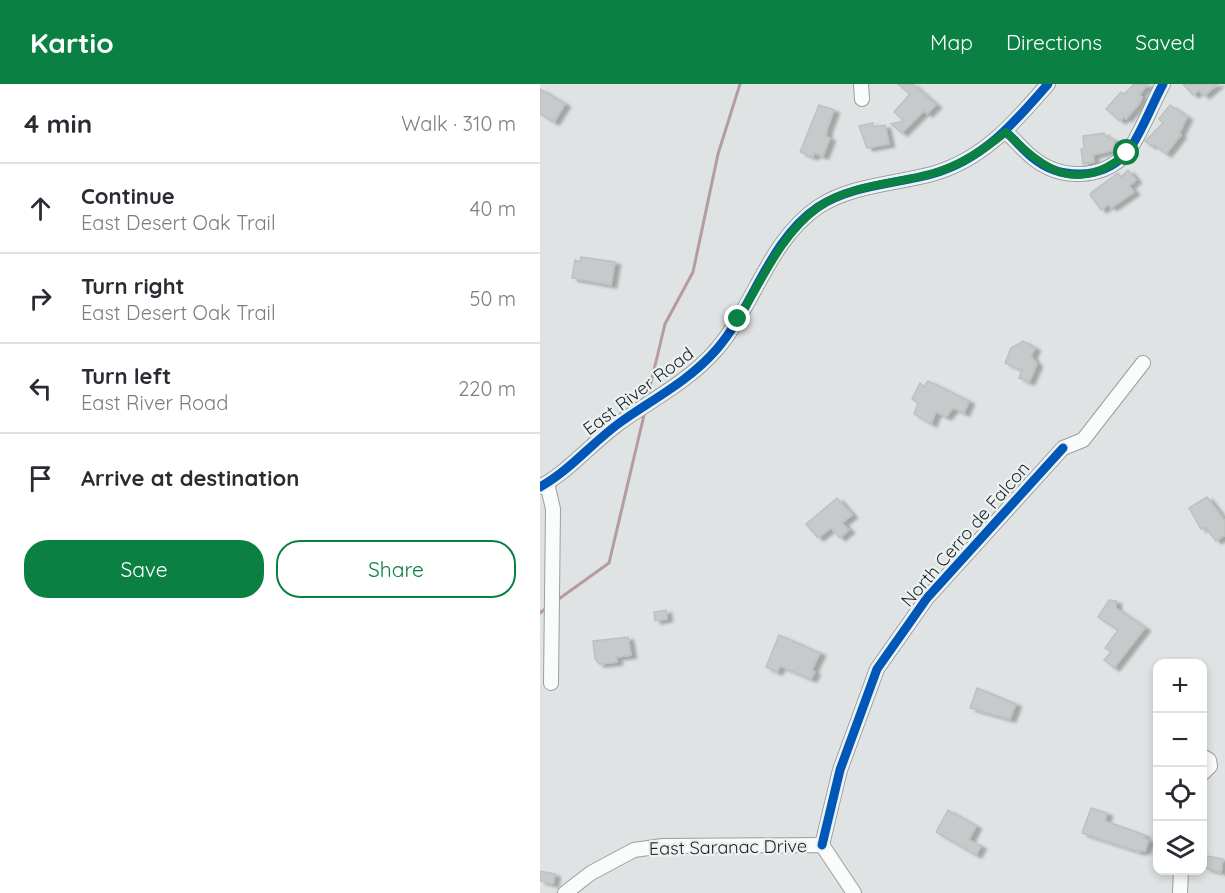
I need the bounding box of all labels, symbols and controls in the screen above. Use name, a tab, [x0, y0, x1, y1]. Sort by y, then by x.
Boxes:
text: Kartio	[30, 25, 114, 60]
text: Map	[930, 29, 973, 55]
text: Directions	[1006, 29, 1102, 55]
text: Saved	[1135, 29, 1195, 55]
text: 4 min	[24, 107, 92, 140]
text: Walk · 310 m	[401, 111, 516, 136]
route start	[1113, 139, 1139, 165]
text: Continue	[81, 182, 175, 210]
icon: ahead	[24, 192, 57, 225]
text: 40 m	[470, 196, 516, 221]
text: East Desert Oak Trail	[81, 210, 276, 235]
text: Turn right	[81, 272, 185, 300]
icon: right	[24, 282, 57, 315]
text: 50 m	[470, 286, 516, 311]
text: East Desert Oak Trail	[81, 300, 276, 325]
route end	[724, 305, 750, 331]
street label: East River Road	[578, 342, 698, 440]
text: Turn left	[81, 362, 171, 390]
icon: left	[24, 372, 57, 405]
text: 220 m	[458, 376, 516, 401]
text: East River Road	[81, 390, 228, 415]
street label: North Cerro de Falcon	[896, 457, 1034, 611]
icon: arrive	[24, 462, 57, 495]
text: Arrive at destination	[81, 464, 299, 492]
button: Save	[24, 540, 264, 598]
button: Share	[276, 540, 516, 598]
map controls	[1153, 659, 1207, 875]
button: +	[1153, 659, 1207, 713]
button: −	[1153, 713, 1207, 767]
button: locate	[1153, 767, 1207, 821]
button: layers	[1153, 821, 1207, 875]
street label: East Saranac Drive	[649, 834, 807, 860]

